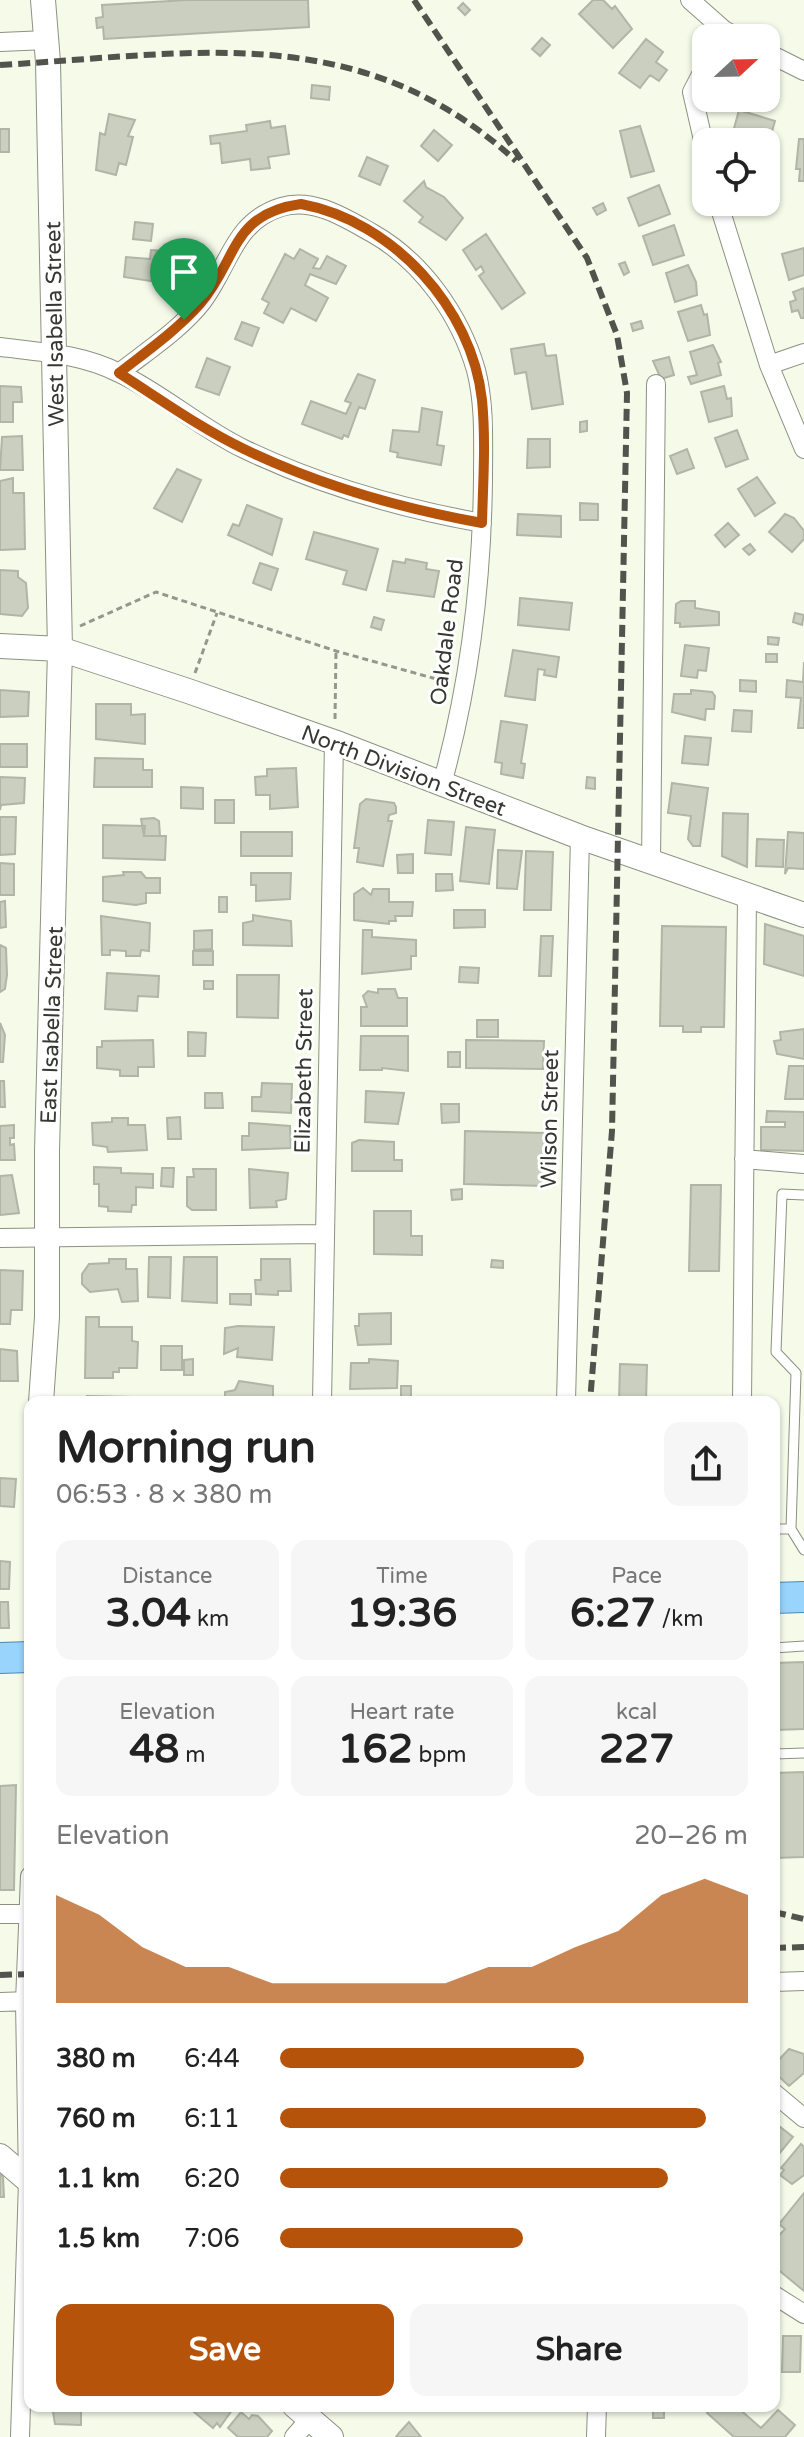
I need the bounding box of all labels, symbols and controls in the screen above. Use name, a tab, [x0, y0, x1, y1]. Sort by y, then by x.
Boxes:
north arrow	[692, 24, 780, 112]
map controls	[692, 24, 780, 216]
button: locate	[692, 128, 780, 216]
street label: West Isabella Street	[40, 221, 70, 427]
pin	[150, 238, 218, 320]
icon: arrive	[162, 250, 206, 294]
street label: Oakdale Road	[425, 558, 469, 707]
street label: North Division Street	[298, 720, 510, 822]
street label: East Isabella Street	[36, 926, 68, 1124]
street label: Elizabeth Street	[290, 988, 318, 1154]
street label: Wilson Street	[536, 1049, 564, 1189]
text: Morning run	[56, 1422, 316, 1475]
button: share	[664, 1422, 748, 1506]
text: 06:53 · 8 × 380 m	[56, 1479, 272, 1510]
text: Distance	[122, 1563, 213, 1589]
text: Time	[376, 1563, 428, 1589]
text: Pace	[611, 1563, 662, 1589]
text: 3.04	[105, 1589, 191, 1637]
text: 19:36	[347, 1589, 457, 1637]
text: 6:27	[570, 1589, 656, 1637]
text: km	[191, 1606, 229, 1632]
text: /km	[656, 1606, 703, 1632]
text: Elevation	[119, 1699, 215, 1725]
text: Heart rate	[350, 1699, 454, 1725]
text: kcal	[616, 1699, 657, 1725]
text: 48	[129, 1725, 179, 1773]
text: 162	[337, 1725, 413, 1773]
text: 227	[599, 1725, 674, 1773]
text: m	[179, 1742, 205, 1768]
text: bpm	[413, 1742, 467, 1768]
text: Elevation	[56, 1820, 170, 1851]
text: 20–26 m	[634, 1820, 748, 1851]
text: 380 m	[56, 2043, 136, 2074]
text: 6:44	[184, 2043, 240, 2074]
text: 760 m	[56, 2103, 136, 2134]
text: 6:11	[184, 2103, 240, 2134]
text: 1.1 km	[56, 2163, 140, 2194]
text: 6:20	[184, 2163, 240, 2194]
text: 1.5 km	[56, 2223, 140, 2254]
text: 7:06	[184, 2223, 240, 2254]
button: Save	[56, 2304, 394, 2396]
button: Share	[410, 2304, 748, 2396]

